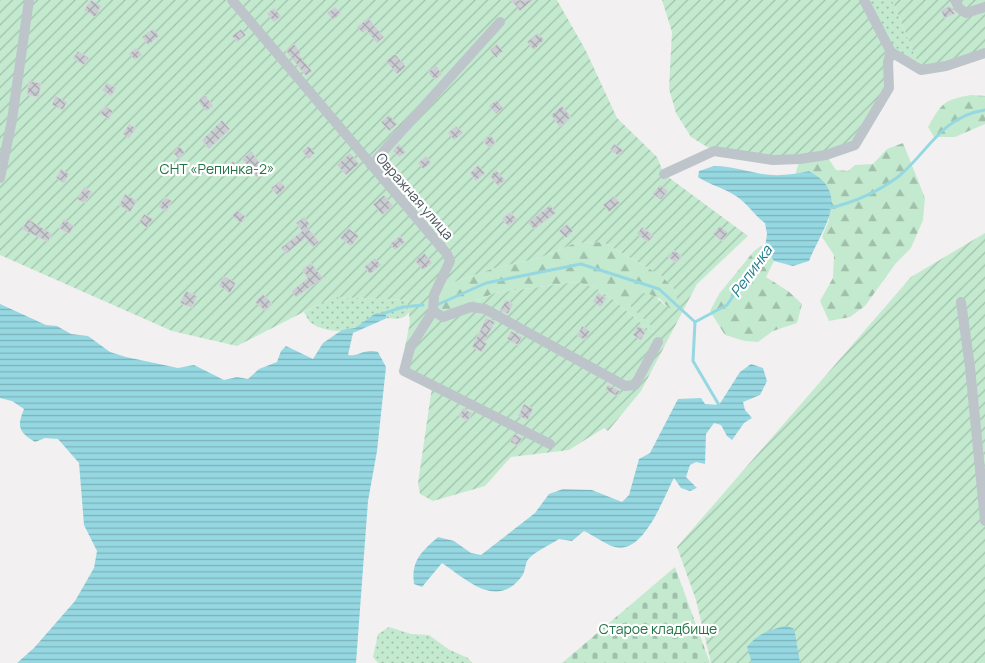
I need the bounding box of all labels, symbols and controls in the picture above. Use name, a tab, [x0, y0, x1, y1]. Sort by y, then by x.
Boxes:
street label: Овражная улица	[372, 148, 458, 244]
park label: СНТ «Репинка-2»	[160, 159, 274, 178]
water label: Репинка	[725, 240, 777, 301]
park label: Старое кладбище	[599, 619, 717, 638]

